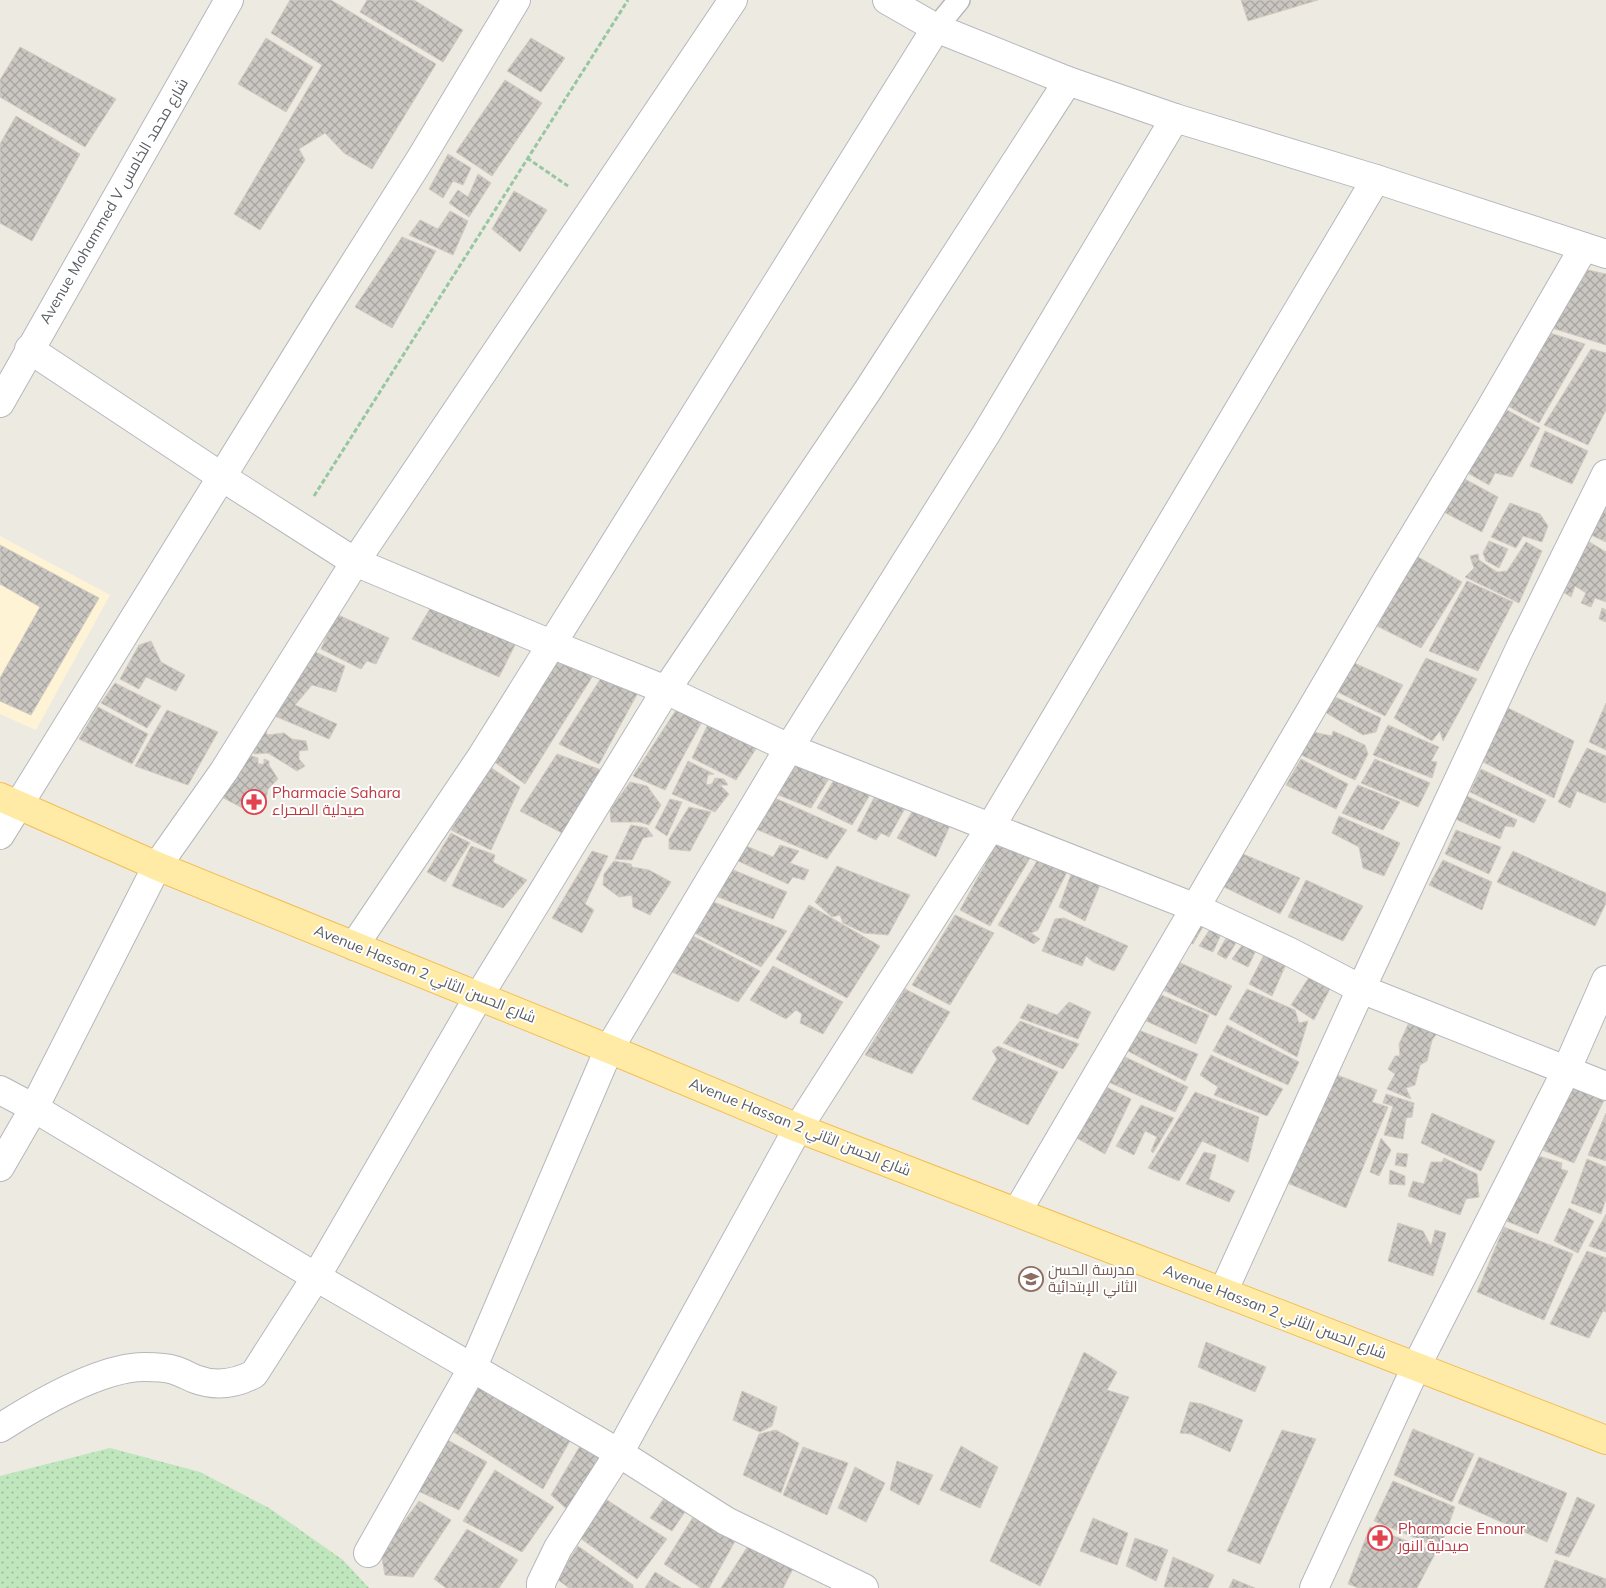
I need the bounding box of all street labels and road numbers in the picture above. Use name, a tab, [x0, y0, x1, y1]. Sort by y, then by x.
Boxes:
street label: Avenue Mohammed V شارع محمد الخامس	[35, 74, 194, 328]
street label: Avenue Hassan 2 شارع الحسن الثاني	[310, 920, 539, 1030]
street label: Avenue Hassan 2 شارع الحسن الثاني	[685, 1073, 914, 1183]
street label: Avenue Hassan 2 شارع الحسن الثاني	[1160, 1260, 1390, 1366]

